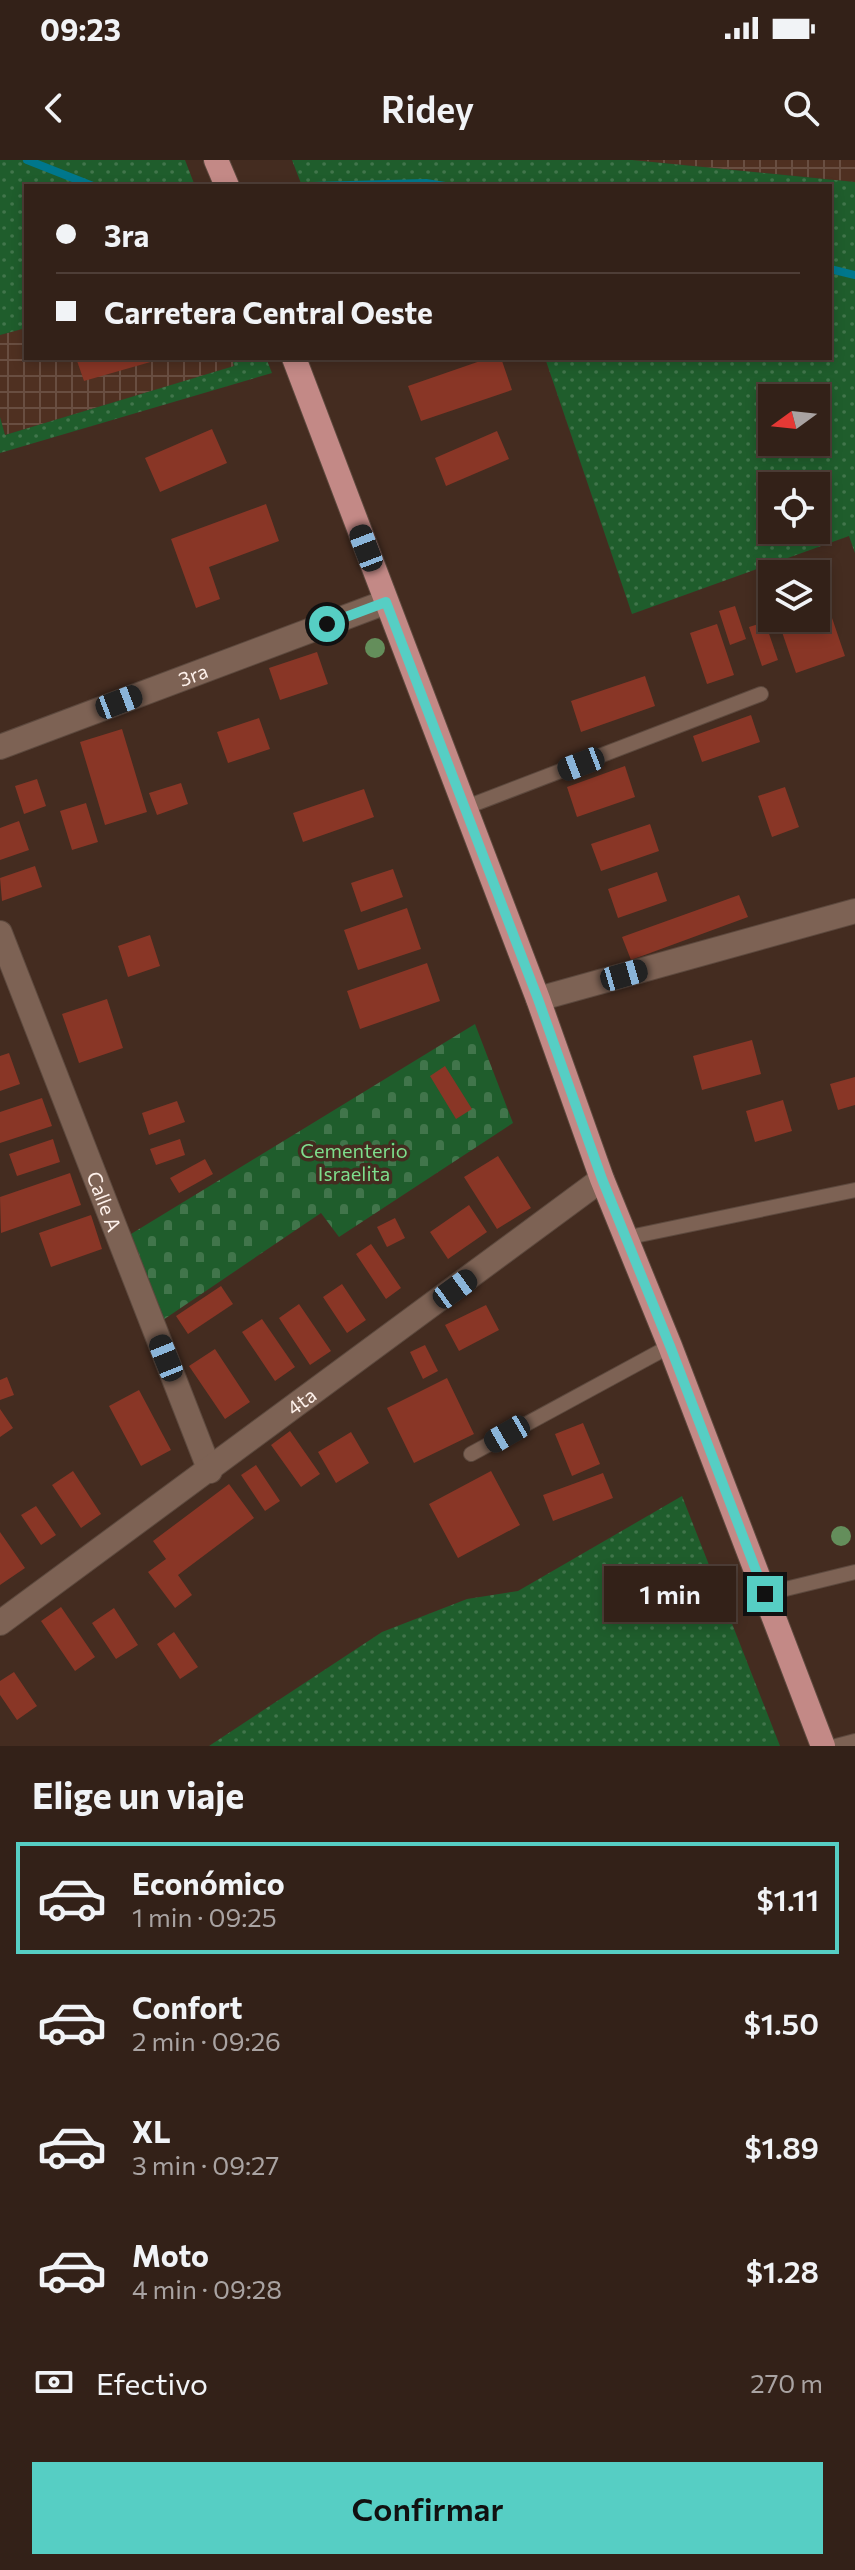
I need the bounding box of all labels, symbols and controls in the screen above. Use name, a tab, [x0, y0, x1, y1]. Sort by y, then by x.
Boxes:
text: 09:23	[40, 10, 121, 47]
icon: back	[32, 86, 76, 130]
text: Ridey	[381, 86, 474, 130]
icon: search	[779, 86, 823, 130]
text: 3ra	[104, 216, 149, 253]
text: Carretera Central Oeste	[104, 293, 433, 330]
north arrow	[758, 384, 830, 456]
map controls	[758, 384, 830, 632]
button: locate	[758, 472, 830, 544]
car	[346, 521, 386, 575]
button: layers	[758, 560, 830, 632]
route start	[309, 606, 345, 642]
street label: 3ra	[175, 658, 211, 691]
car	[92, 682, 146, 722]
car	[554, 744, 608, 784]
car	[598, 957, 650, 993]
park label: Cementerio Israelita	[300, 1138, 408, 1185]
street label: Calle A	[82, 1168, 127, 1235]
car	[429, 1265, 481, 1313]
car	[146, 1331, 186, 1385]
street label: 4ta	[282, 1382, 320, 1420]
car	[480, 1412, 534, 1456]
callout: 1 min	[605, 1566, 737, 1622]
route end	[747, 1576, 783, 1612]
text: 1 min	[639, 1578, 701, 1609]
text: Elige un viaje	[32, 1772, 244, 1816]
icon: car	[36, 1862, 108, 1934]
text: Económico	[132, 1864, 285, 1901]
text: $1.11	[756, 1880, 819, 1917]
text: 1 min · 09:25	[132, 1901, 277, 1932]
icon: car	[36, 1986, 108, 2058]
text: Confort	[132, 1988, 243, 2025]
text: $1.50	[744, 2004, 819, 2041]
text: 2 min · 09:26	[132, 2025, 281, 2056]
icon: car	[36, 2110, 108, 2182]
text: XL	[132, 2112, 171, 2149]
text: $1.89	[745, 2128, 819, 2165]
text: 3 min · 09:27	[132, 2149, 279, 2180]
icon: car	[36, 2234, 108, 2306]
text: Moto	[132, 2236, 209, 2273]
text: $1.28	[746, 2252, 819, 2289]
text: 4 min · 09:28	[132, 2273, 282, 2304]
icon: cash	[32, 2360, 76, 2404]
text: Efectivo	[96, 2364, 208, 2401]
text: 270 m	[750, 2367, 823, 2398]
button: Confirmar	[32, 2462, 823, 2554]

